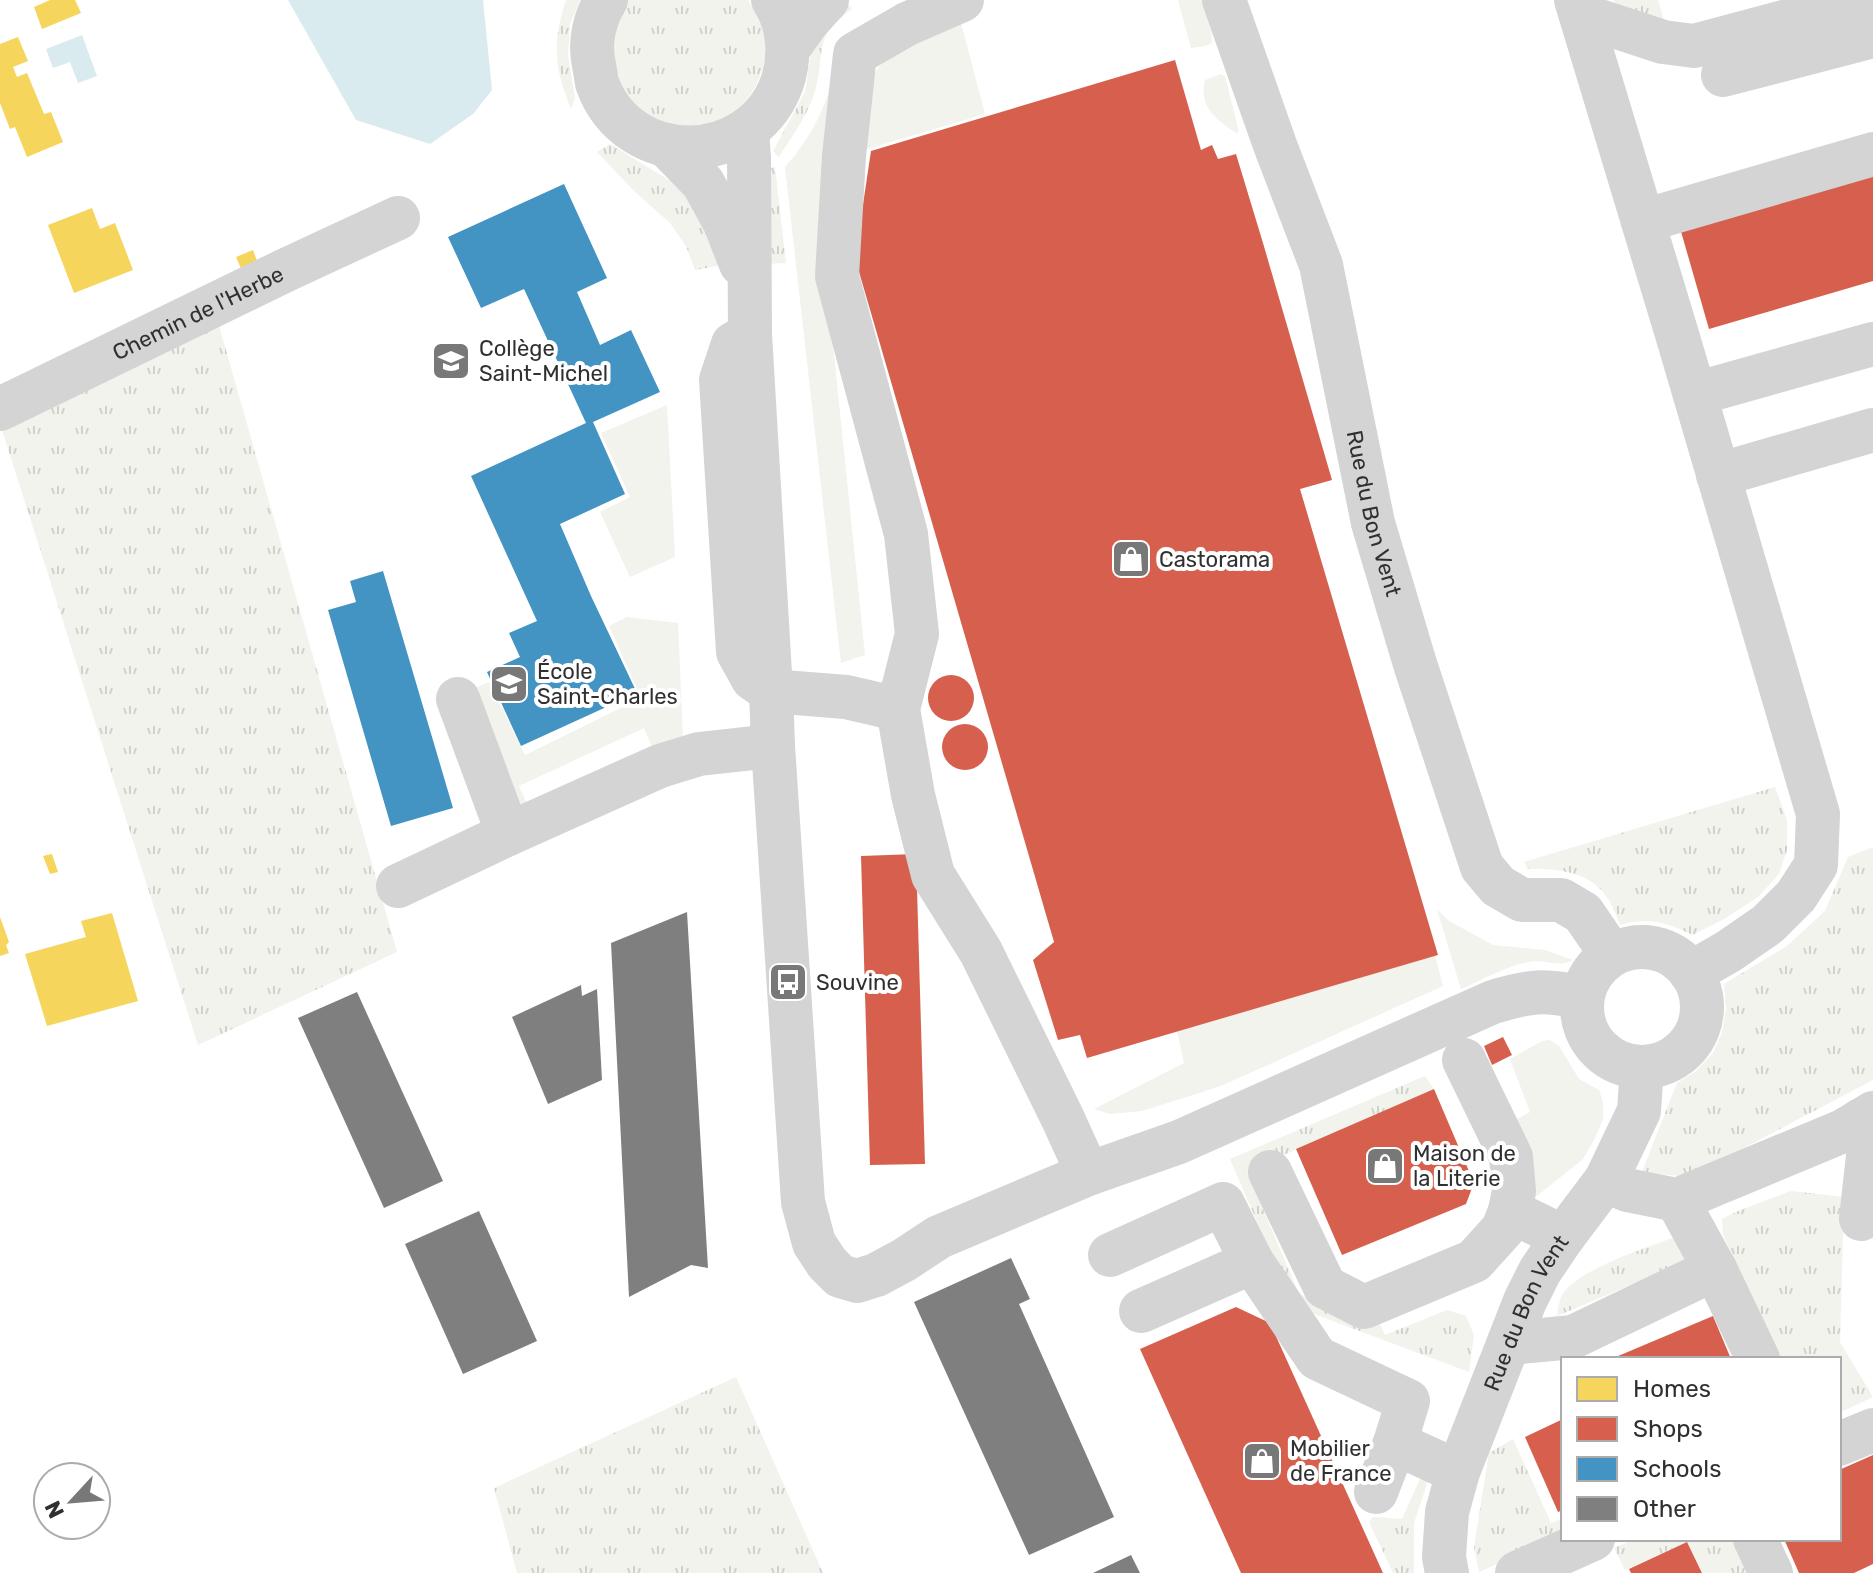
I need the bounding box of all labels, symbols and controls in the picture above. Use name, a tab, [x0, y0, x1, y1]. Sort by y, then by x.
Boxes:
street label: Chemin de l'Herbe	[108, 260, 288, 366]
place label: Collège Saint-Michel	[479, 335, 608, 387]
school or university icon: Collège Saint-Michel	[430, 340, 472, 382]
street label: Rue du Bon Vent	[1341, 428, 1408, 600]
shop icon: Castorama	[1110, 538, 1152, 580]
place label: Castorama	[1159, 546, 1270, 573]
place label: École Saint-Charles	[537, 658, 678, 710]
school or university icon: École Saint-Charles	[488, 663, 530, 705]
bus stop icon: Souvine	[767, 961, 809, 1003]
place label: Souvine	[816, 969, 899, 996]
place label: Maison de la Literie	[1413, 1140, 1516, 1192]
shop icon: Maison de la Literie	[1364, 1145, 1406, 1187]
street label: Rue du Bon Vent	[1478, 1229, 1574, 1395]
legend	[1561, 1357, 1841, 1541]
text: Homes	[1633, 1375, 1711, 1403]
text: Shops	[1633, 1415, 1703, 1443]
place label: Mobilier de France	[1290, 1435, 1391, 1487]
shop icon: Mobilier de France	[1241, 1440, 1283, 1482]
text: Schools	[1633, 1455, 1721, 1483]
north arrow	[32, 1461, 112, 1541]
text: Other	[1633, 1495, 1696, 1523]
text: N	[39, 1497, 70, 1523]

